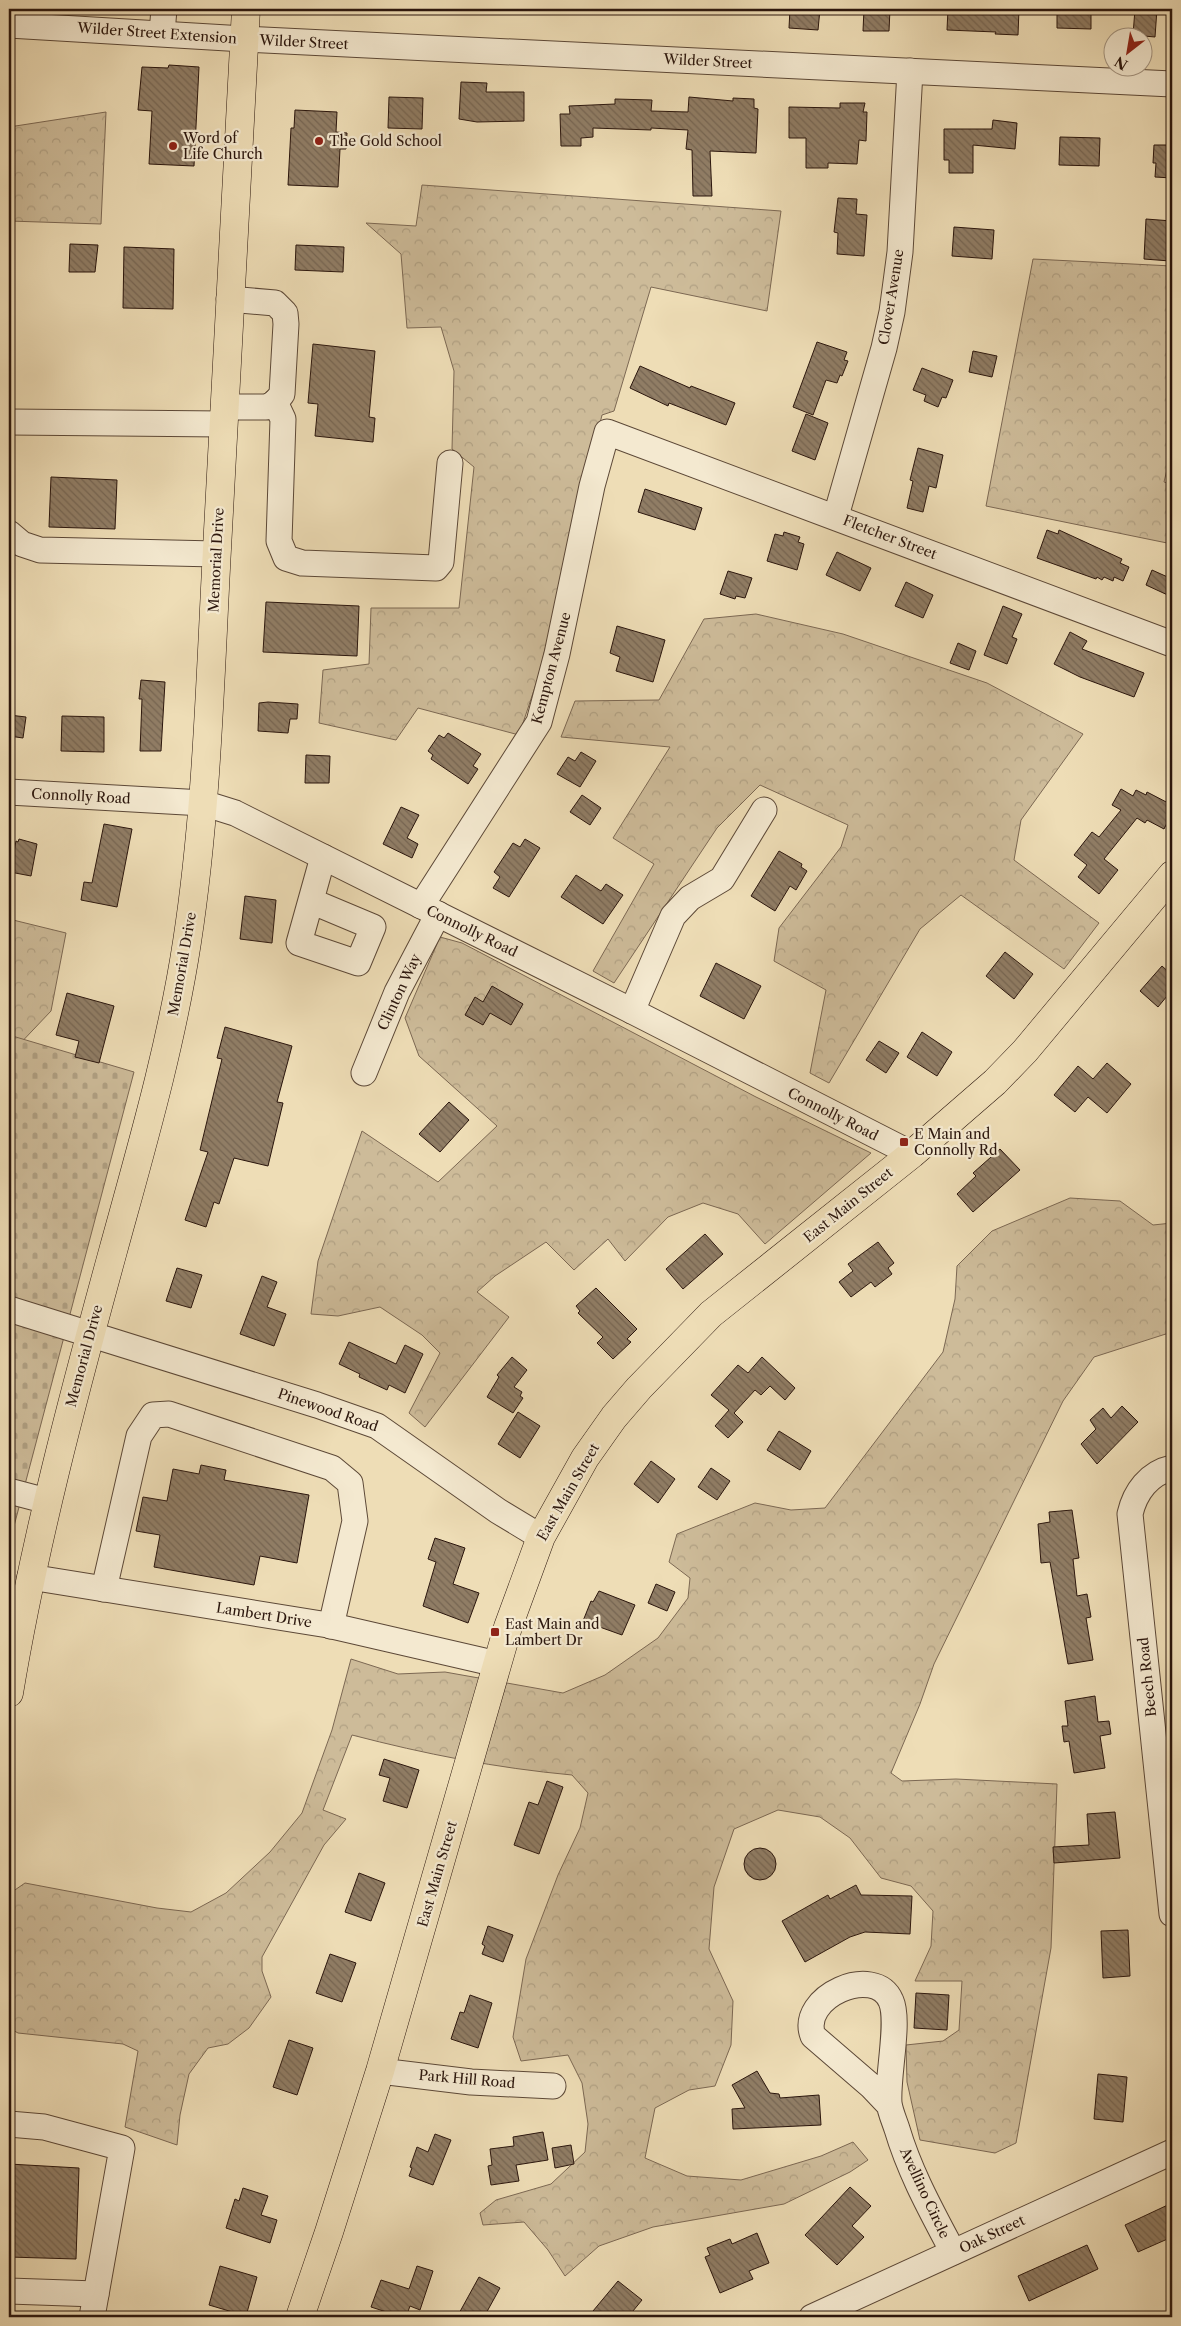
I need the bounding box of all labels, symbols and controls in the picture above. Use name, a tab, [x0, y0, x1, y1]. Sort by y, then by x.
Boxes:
street label: Wilder Street Extension	[76, 18, 238, 48]
north arrow	[1104, 28, 1154, 78]
street label: Wilder Street	[258, 31, 349, 53]
street label: Wilder Street	[662, 50, 753, 72]
text: N	[1111, 52, 1131, 74]
place label: Word of Life Church	[182, 129, 263, 163]
place label: The Gold School	[329, 132, 442, 150]
marker: The Gold School	[313, 135, 325, 147]
marker: Word of Life Church	[167, 140, 179, 152]
street label: Clover Avenue	[875, 248, 907, 346]
street label: Memorial Drive	[204, 507, 228, 613]
street label: Fletcher Street	[841, 511, 939, 563]
street label: Kempton Avenue	[527, 610, 575, 726]
street label: Connolly Road	[31, 784, 132, 808]
street label: Connolly Road	[423, 901, 521, 961]
street label: Memorial Drive	[164, 911, 200, 1017]
street label: Clinton Way	[373, 951, 425, 1033]
street label: Connolly Road	[785, 1083, 882, 1145]
place label: E Main and Connolly Rd	[914, 1125, 998, 1159]
marker: E Main and Connolly Rd	[898, 1136, 910, 1148]
street label: East Main Street	[800, 1163, 896, 1246]
street label: Memorial Drive	[62, 1303, 106, 1409]
street label: Pinewood Road	[275, 1384, 381, 1436]
street label: East Main Street	[533, 1440, 603, 1544]
street label: Lambert Drive	[215, 1599, 313, 1631]
place label: East Main and Lambert Dr	[505, 1615, 600, 1649]
marker: East Main and Lambert Dr	[489, 1626, 501, 1638]
street label: Beech Road	[1134, 1636, 1160, 1718]
street label: East Main Street	[413, 1819, 461, 1929]
street label: Park Hill Road	[418, 2066, 516, 2092]
street label: Avellino Circle	[896, 2144, 954, 2241]
street label: Oak Street	[956, 2211, 1028, 2257]

